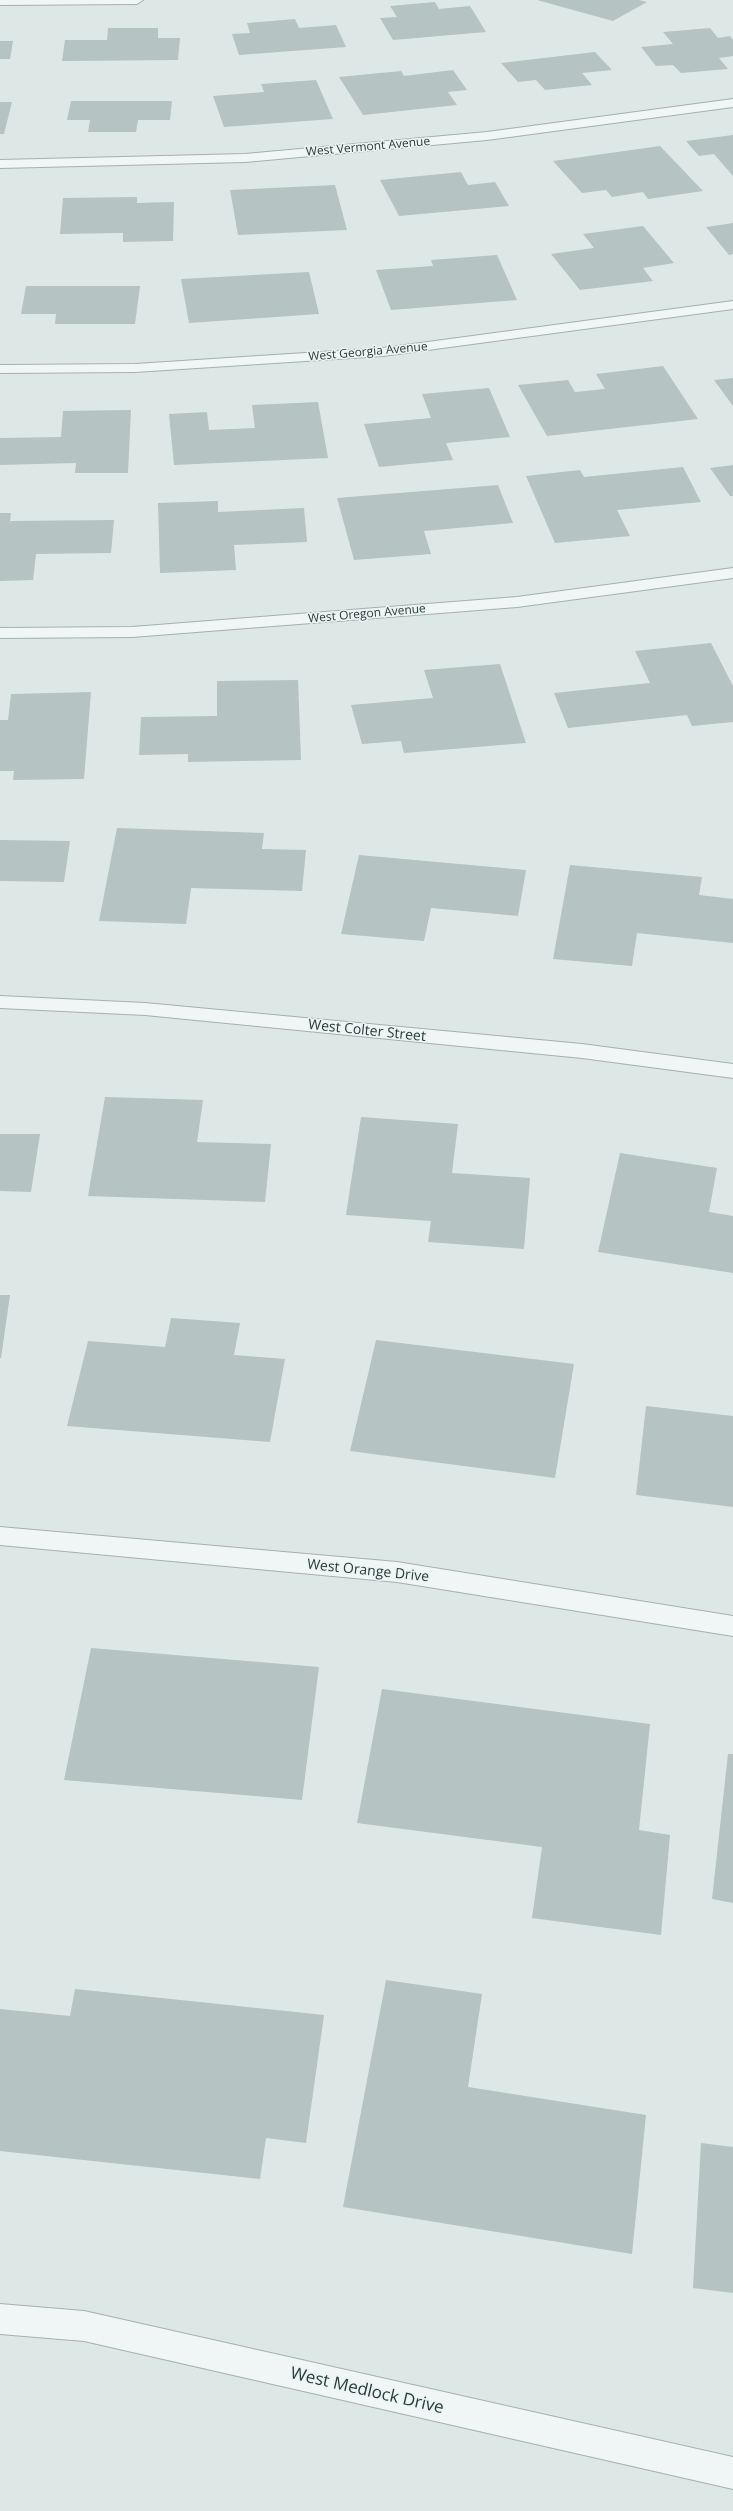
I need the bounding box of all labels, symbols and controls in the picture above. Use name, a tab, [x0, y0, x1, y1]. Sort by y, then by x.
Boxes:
street label: West Vermont Avenue	[305, 134, 431, 160]
street label: West Georgia Avenue	[308, 340, 428, 364]
street label: West Oregon Avenue	[308, 602, 426, 626]
street label: West Colter Street	[307, 1016, 427, 1046]
street label: West Orange Drive	[306, 1556, 430, 1586]
street label: West Medlock Drive	[288, 2363, 446, 2419]

